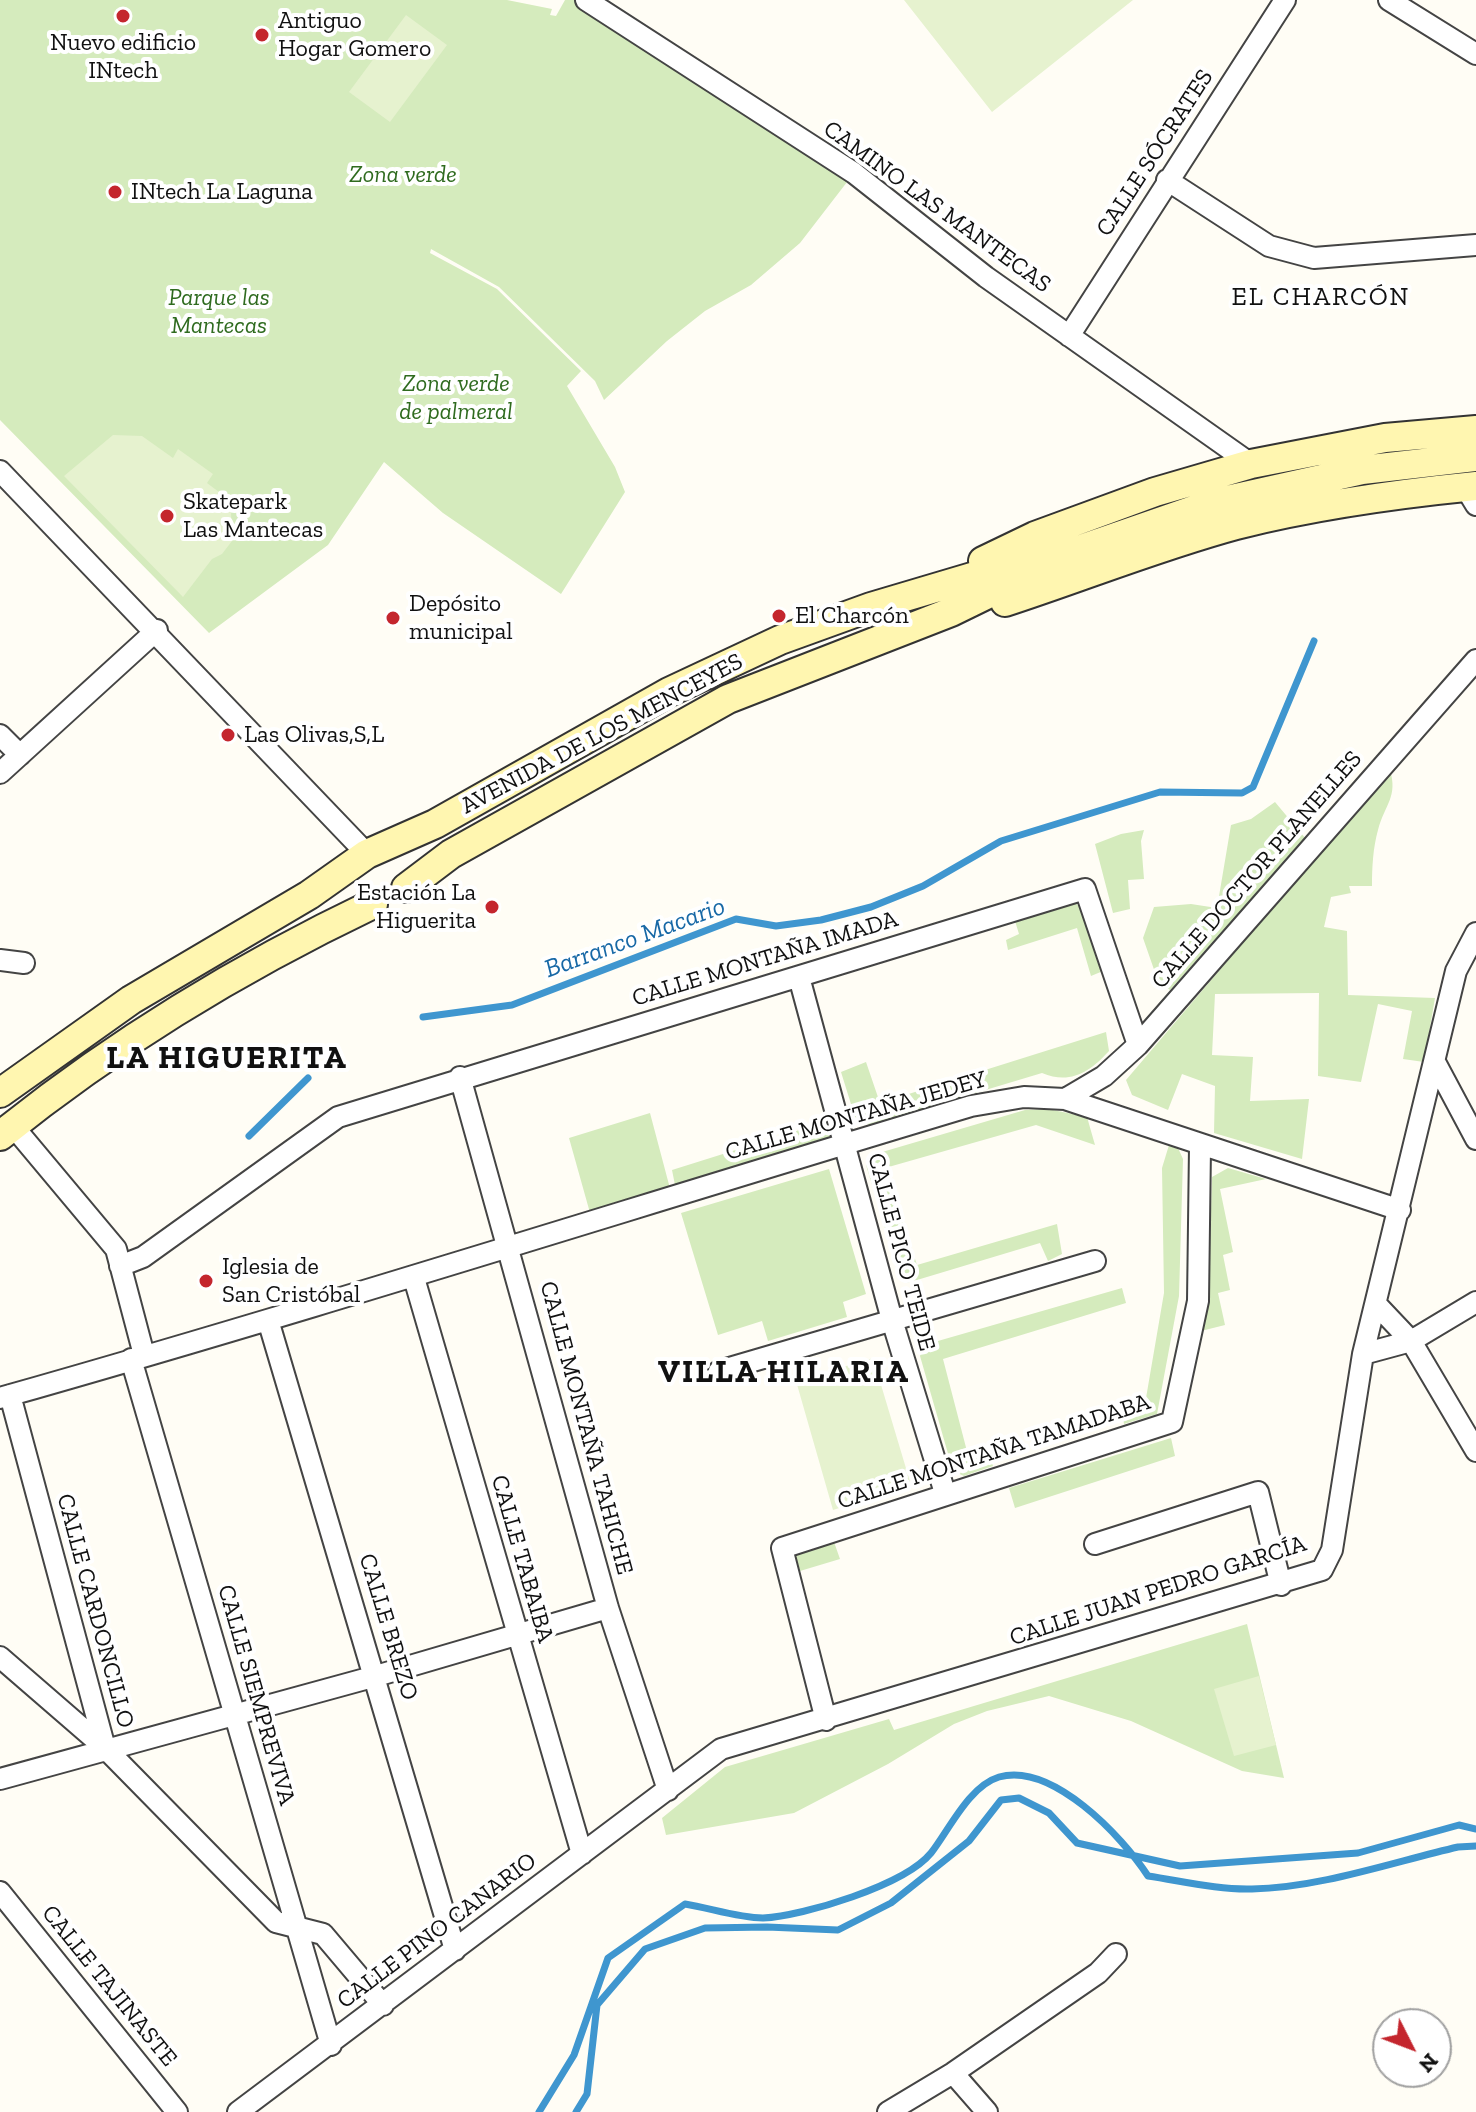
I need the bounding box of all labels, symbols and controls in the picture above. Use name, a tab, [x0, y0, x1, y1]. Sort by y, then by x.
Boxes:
marker: Nuevo edificio INtech	[114, 7, 132, 25]
place label: Antiguo Hogar Gomero	[278, 7, 431, 63]
marker: Antiguo Hogar Gomero	[253, 26, 271, 44]
place label: Nuevo edificio INtech	[50, 29, 196, 85]
street label: CALLE SÓCRATES	[1090, 64, 1220, 242]
street label: CAMINO LAS MANTECAS	[818, 115, 1056, 299]
park label: Zona verde	[349, 161, 457, 189]
place label: INtech La Laguna	[131, 178, 313, 206]
marker: INtech La Laguna	[106, 183, 124, 201]
district label: EL CHARCÓN	[1231, 282, 1411, 314]
park label: Parque las Mantecas	[168, 284, 270, 340]
park label: Zona verde de palmeral	[399, 370, 513, 426]
place label: Skatepark Las Mantecas	[183, 488, 323, 544]
marker: Skatepark Las Mantecas	[158, 507, 176, 525]
place label: Depósito municipal	[409, 590, 513, 646]
place label: El Charcón	[795, 602, 909, 630]
marker: El Charcón	[770, 607, 788, 625]
marker: Depósito municipal	[384, 609, 402, 627]
street label: AVENIDA DE LOS MENCEYES	[456, 647, 748, 821]
place label: Las Olivas,S,L	[244, 721, 384, 749]
marker: Las Olivas,S,L	[219, 726, 237, 744]
street label: CALLE DOCTOR PLANELLES	[1146, 745, 1368, 995]
place label: Estación La Higuerita	[357, 879, 476, 935]
water label: Barranco Macario	[540, 891, 730, 985]
marker: Estación La Higuerita	[483, 898, 501, 916]
street label: CALLE MONTAÑA IMADA	[629, 905, 901, 1013]
district label: LA HIGUERITA	[106, 1040, 348, 1078]
street label: CALLE MONTAÑA JEDEY	[722, 1065, 990, 1167]
street label: CALLE PICO TEIDE	[861, 1150, 941, 1354]
place label: Iglesia de San Cristóbal	[222, 1253, 360, 1309]
marker: Iglesia de San Cristóbal	[197, 1272, 215, 1290]
street label: CALLE MONTAÑA TAHICHE	[533, 1278, 639, 1578]
district label: VILLA HILARIA	[658, 1354, 910, 1392]
street label: CALLE MONTAÑA TAMADABA	[834, 1388, 1154, 1516]
street label: CALLE TABAIBA	[484, 1472, 560, 1646]
street label: CALLE CARDONCILLO	[50, 1491, 140, 1731]
street label: CALLE JUAN PEDRO GARCÍA	[1006, 1529, 1310, 1653]
street label: CALLE BREZO	[352, 1550, 424, 1704]
street label: CALLE SIEMPREVIVA	[211, 1582, 301, 1808]
street label: CALLE PINO CANARIO	[332, 1847, 542, 2015]
street label: CALLE TAJINASTE	[35, 1900, 183, 2072]
north arrow	[1372, 2008, 1452, 2088]
text: N	[1413, 2048, 1444, 2078]

